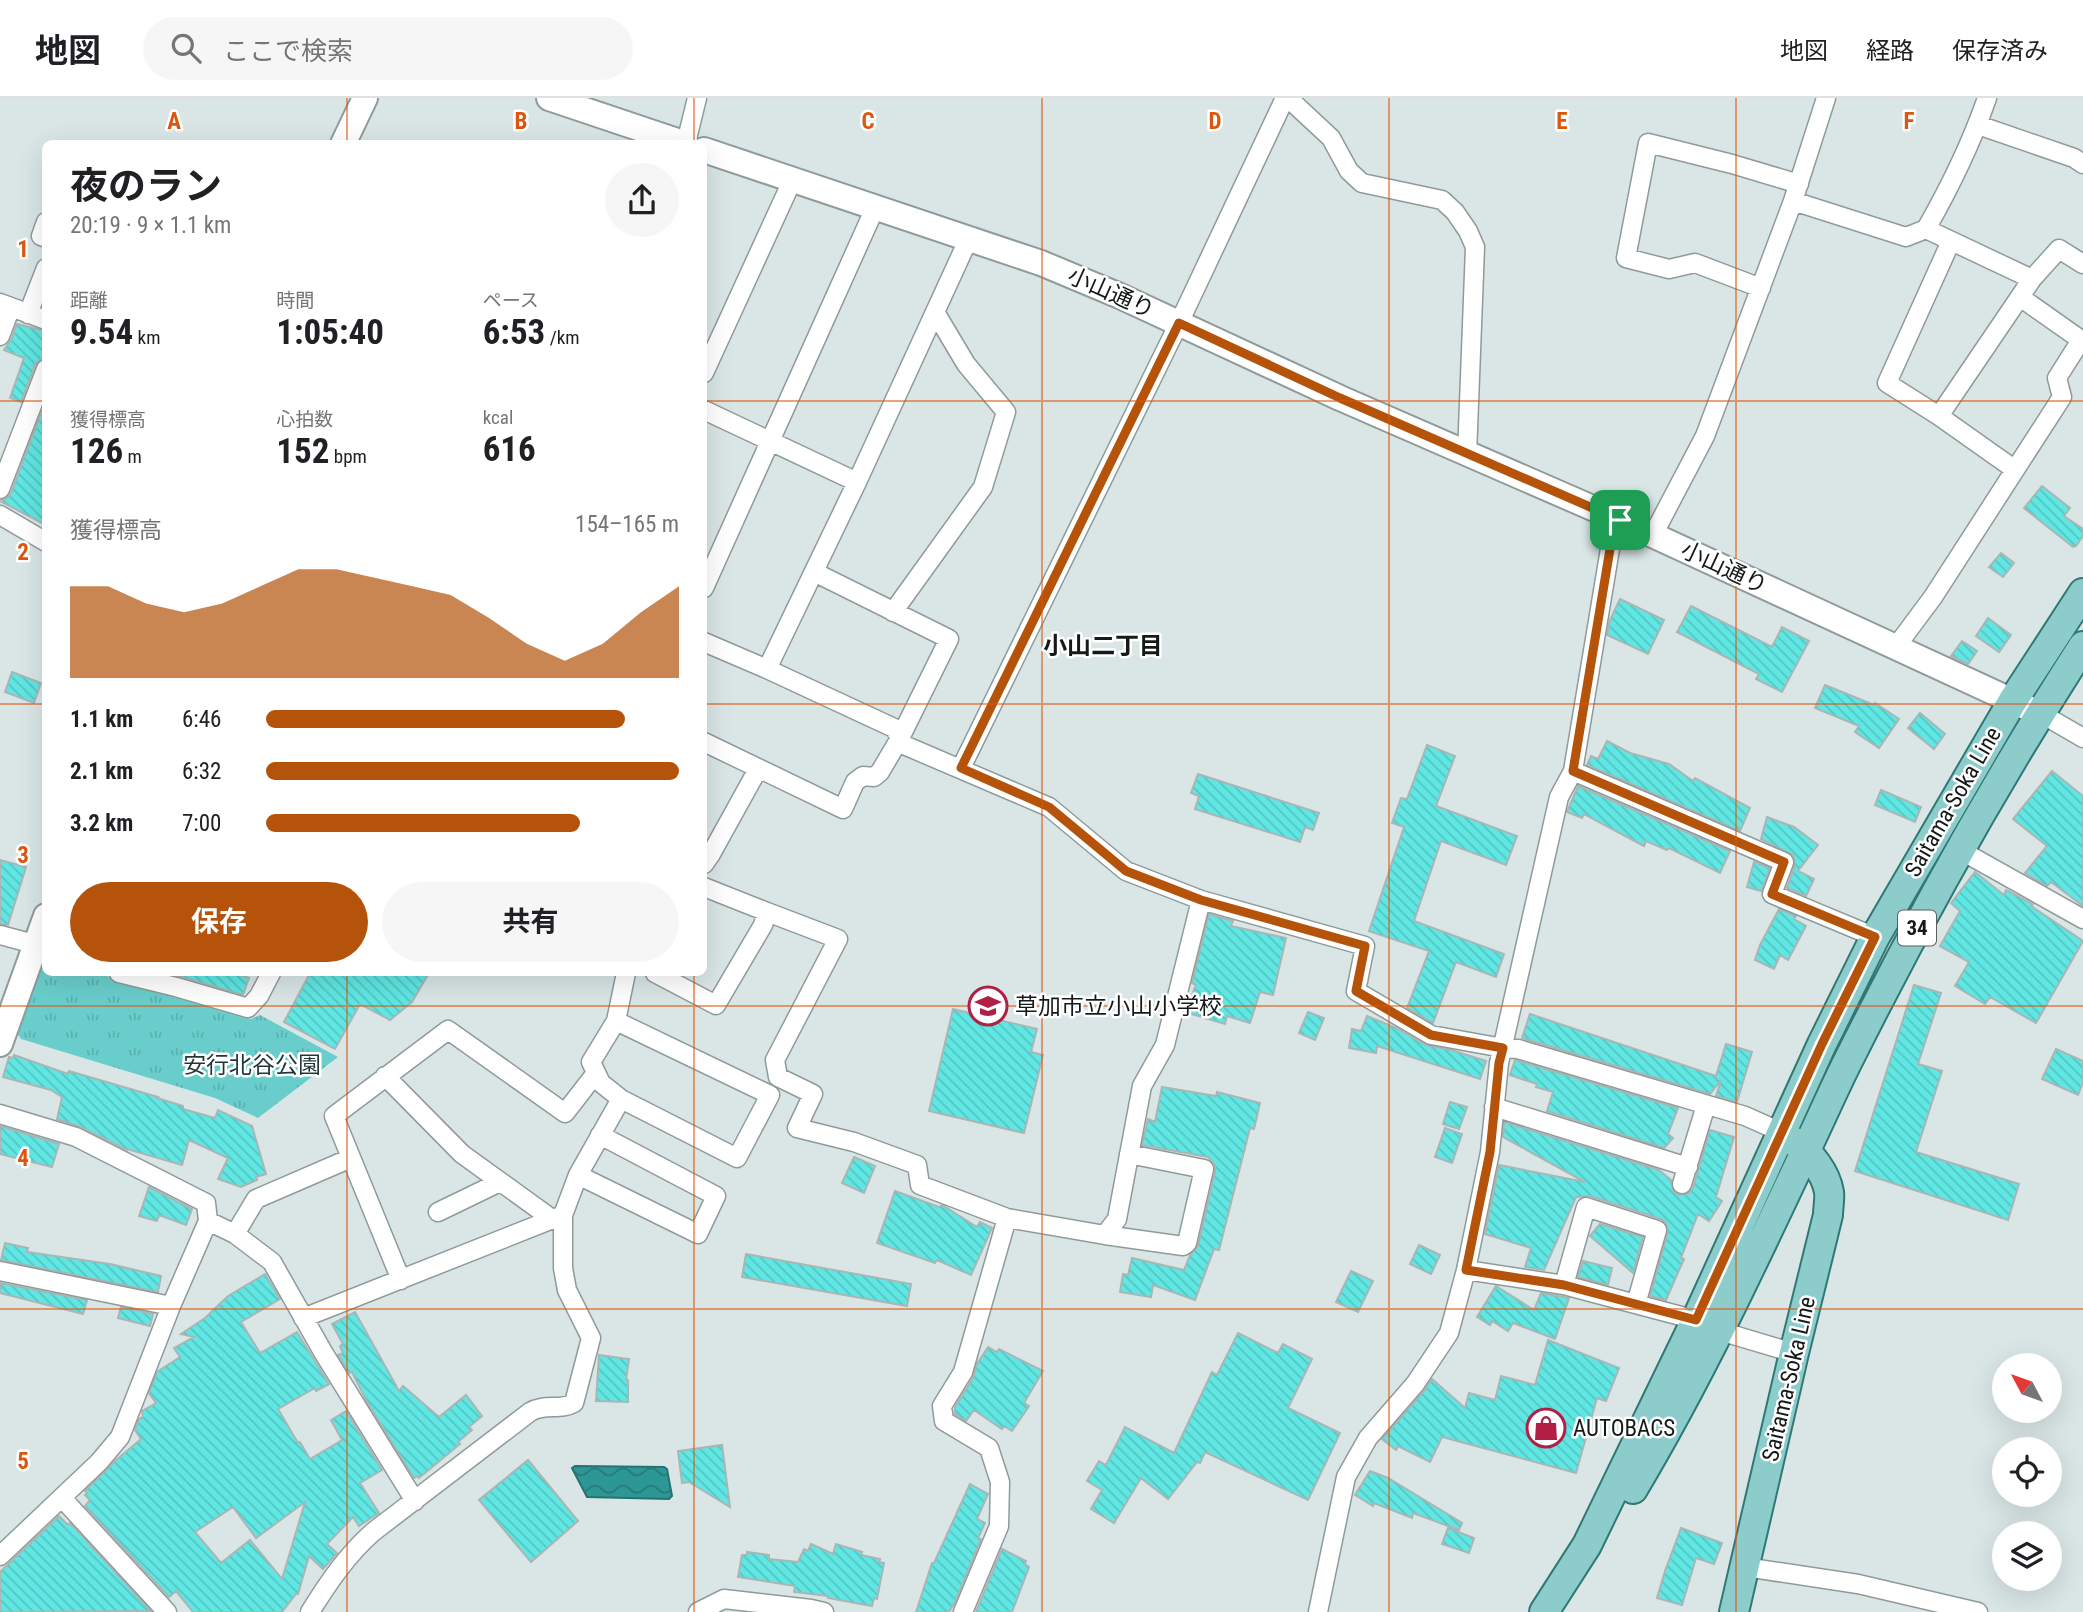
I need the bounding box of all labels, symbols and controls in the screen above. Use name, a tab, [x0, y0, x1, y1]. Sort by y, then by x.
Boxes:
search box	[143, 17, 633, 80]
icon: search	[167, 29, 205, 67]
text: 地図	[35, 31, 101, 70]
text: ここで検索	[223, 36, 353, 66]
text: 地図	[1780, 37, 1828, 65]
text: 経路	[1866, 37, 1914, 65]
text: 保存済み	[1952, 37, 2048, 65]
text: A	[167, 108, 181, 135]
text: B	[515, 108, 527, 135]
text: C	[861, 108, 875, 135]
text: D	[1209, 108, 1222, 135]
text: E	[1556, 108, 1568, 135]
text: F	[1904, 108, 1915, 135]
button: share	[605, 163, 679, 237]
text: 夜のラン	[70, 164, 222, 208]
text: 20:19 · 9 × 1.1 km	[70, 212, 231, 239]
text: 1	[17, 236, 29, 263]
street label: 小山通り	[1063, 262, 1159, 324]
text: 距離	[70, 289, 108, 312]
text: 時間	[276, 289, 314, 312]
text: ペース	[483, 289, 539, 312]
text: 9.54	[70, 312, 133, 353]
text: 1:05:40	[276, 312, 384, 353]
text: 6:53	[483, 312, 545, 353]
text: km	[133, 326, 160, 349]
text: /km	[545, 326, 580, 349]
text: kcal	[483, 406, 513, 429]
text: 獲得標高	[70, 408, 146, 431]
text: 心拍数	[276, 408, 333, 431]
text: 616	[483, 429, 536, 470]
text: 126	[70, 431, 123, 472]
text: 152	[276, 431, 329, 472]
text: m	[123, 445, 142, 468]
text: bpm	[329, 445, 367, 468]
pin	[1590, 490, 1650, 550]
icon: arrive	[1601, 501, 1639, 539]
text: 154–165 m	[575, 511, 679, 538]
text: 獲得標高	[70, 517, 162, 544]
street label: 小山通り	[1677, 536, 1771, 600]
text: 2	[17, 539, 29, 566]
district label: 小山二丁目	[1043, 632, 1163, 660]
text: 1.1 km	[70, 706, 133, 733]
text: 6:46	[182, 706, 221, 733]
street label: Saitama-Soka Line	[1899, 722, 2007, 882]
text: 2.1 km	[70, 758, 133, 785]
text: 6:32	[182, 758, 221, 785]
text: 3.2 km	[70, 810, 133, 837]
text: 7:00	[182, 810, 221, 837]
text: 3	[17, 842, 29, 869]
button: 保存	[70, 882, 368, 962]
button: 共有	[382, 882, 679, 962]
road number: 34	[1898, 910, 1936, 946]
school or university icon: 草加市立小山小学校	[967, 985, 1009, 1027]
place label: 草加市立小山小学校	[1015, 993, 1222, 1020]
park label: 安行北谷公園	[183, 1052, 321, 1079]
text: 4	[17, 1145, 29, 1172]
street label: Saitama-Soka Line	[1757, 1294, 1821, 1464]
north arrow	[1992, 1353, 2062, 1423]
map controls	[1992, 1353, 2062, 1591]
shop icon: AUTOBACS	[1525, 1407, 1567, 1449]
place label: AUTOBACS	[1573, 1415, 1675, 1442]
button: locate	[1992, 1437, 2062, 1507]
text: 5	[17, 1448, 29, 1475]
button: layers	[1992, 1521, 2062, 1591]

